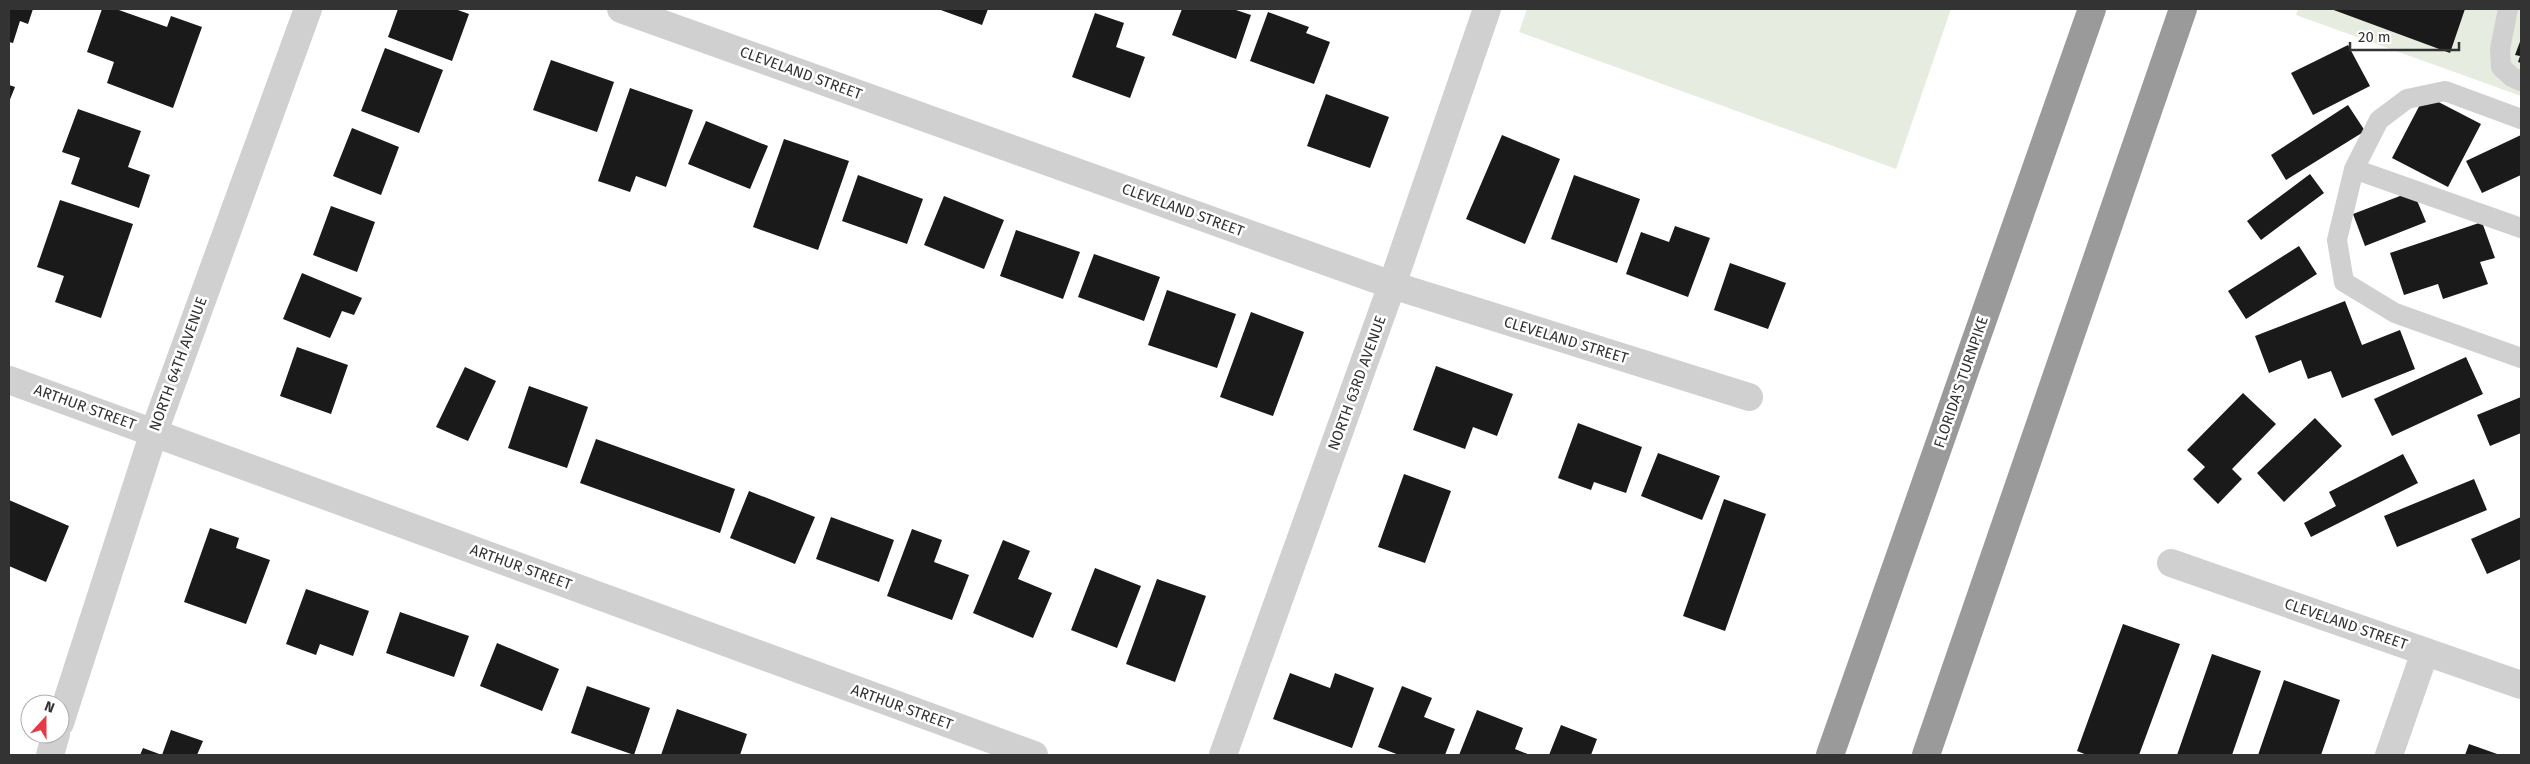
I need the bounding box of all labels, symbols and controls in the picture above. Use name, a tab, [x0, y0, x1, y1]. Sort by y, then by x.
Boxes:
scale bar	[2350, 20, 2459, 52]
text: 20 m	[2358, 28, 2391, 46]
street label: CLEVELAND STREET	[737, 43, 865, 104]
street label: CLEVELAND STREET	[1119, 180, 1247, 241]
street label: NORTH 64TH AVENUE	[145, 294, 211, 434]
street label: NORTH 63RD AVENUE	[1324, 313, 1390, 453]
street label: CLEVELAND STREET	[1502, 313, 1630, 367]
street label: FLORIDA'S TURNPIKE	[1930, 314, 1992, 450]
street label: ARTHUR STREET	[32, 380, 138, 434]
street label: ARTHUR STREET	[468, 540, 574, 594]
street label: CLEVELAND STREET	[2282, 595, 2410, 654]
street label: ARTHUR STREET	[849, 680, 955, 734]
north arrow	[20, 694, 70, 744]
text: N	[42, 698, 57, 717]

